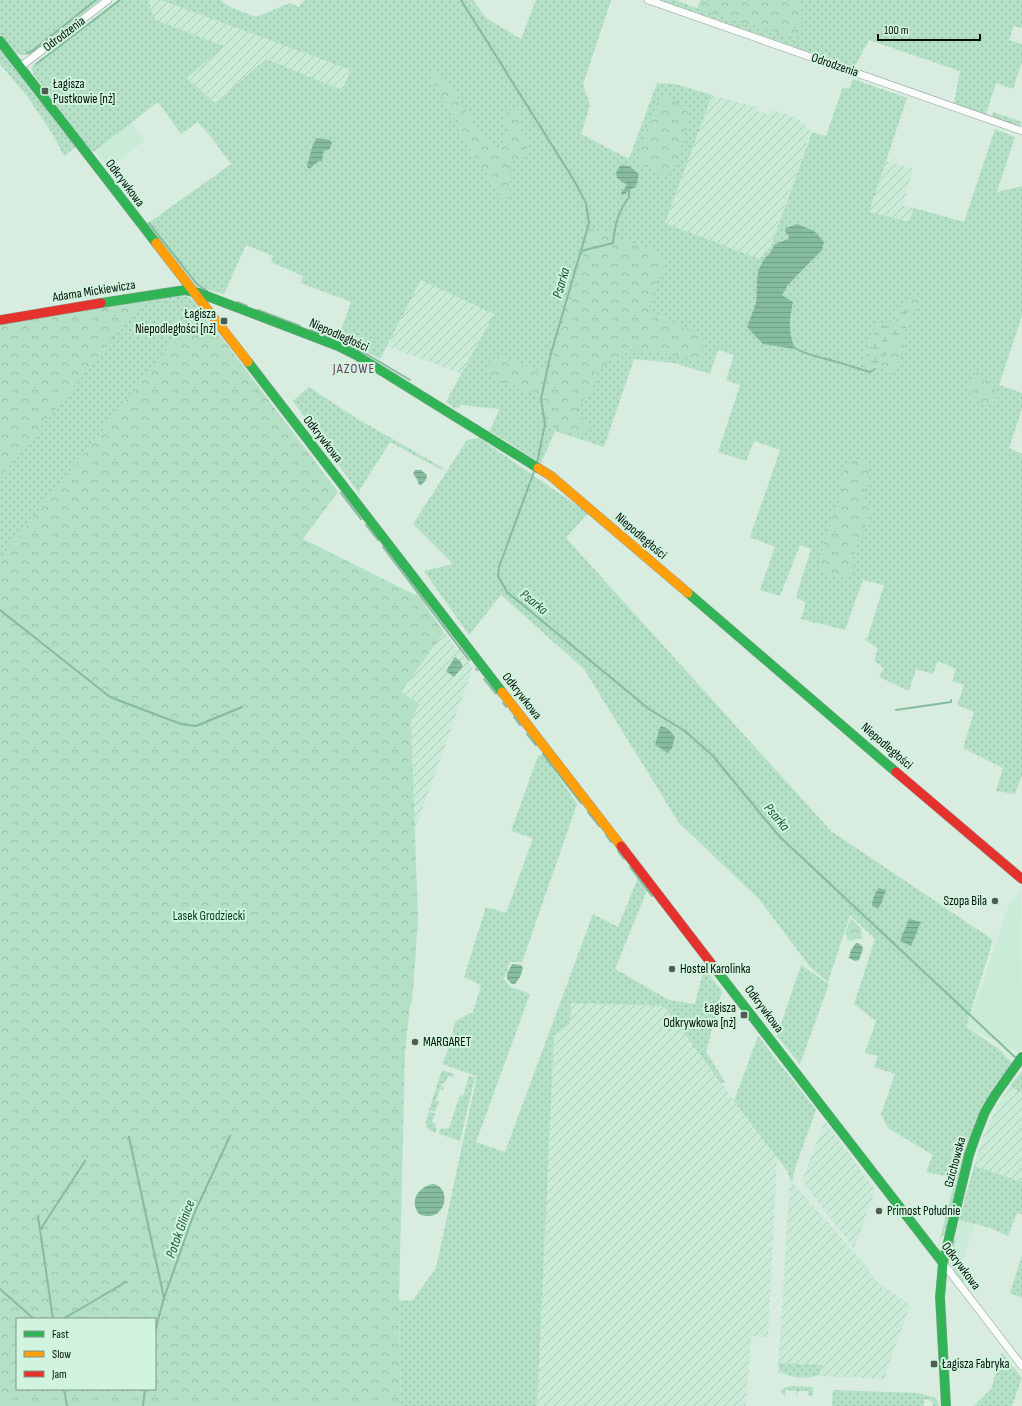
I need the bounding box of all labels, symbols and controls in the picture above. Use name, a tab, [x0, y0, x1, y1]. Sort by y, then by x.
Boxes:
street label: Odrodzenia	[40, 13, 88, 55]
scale bar	[878, 16, 980, 42]
text: 100 m	[884, 23, 909, 38]
street label: Odrodzenia	[809, 49, 861, 81]
place label: Łagisza Pustkowie [nż]	[52, 76, 115, 107]
marker: Łagisza Pustkowie [nż]	[40, 86, 50, 96]
street label: Odkrywkowa	[102, 156, 148, 210]
water label: Psarka	[549, 265, 574, 300]
street label: Adama Mickiewicza	[50, 277, 137, 306]
place label: Łagisza Niepodległości [nż]	[135, 306, 216, 337]
street label: Niepodległości	[307, 315, 371, 355]
marker: Łagisza Niepodległości [nż]	[219, 316, 229, 326]
district label: JAZOWE	[332, 360, 375, 377]
street label: Odkrywkowa	[300, 412, 346, 466]
street label: Niepodległości	[612, 509, 670, 563]
water label: Psarka	[517, 586, 552, 619]
street label: Odkrywkowa	[499, 669, 545, 723]
street label: Niepodległości	[858, 719, 916, 773]
water label: Psarka	[761, 800, 794, 835]
place label: Szopa Bila	[944, 893, 987, 909]
marker: Szopa Bila	[990, 896, 1000, 906]
park label: Lasek Grodziecki	[173, 908, 245, 924]
place label: Hostel Karolinka	[680, 961, 751, 977]
marker: Hostel Karolinka	[667, 964, 677, 974]
street label: Odkrywkowa	[741, 982, 787, 1036]
place label: Łagisza Odkrywkowa [nż]	[663, 1000, 736, 1031]
marker: Łagisza Odkrywkowa [nż]	[739, 1010, 749, 1020]
place label: MARGARET	[423, 1034, 471, 1050]
marker: MARGARET	[410, 1037, 420, 1047]
street label: Gzichowska	[941, 1135, 969, 1189]
water label: Potok Glinice	[162, 1197, 198, 1260]
place label: Primost Południe	[887, 1203, 960, 1219]
marker: Primost Południe	[874, 1206, 884, 1216]
street label: Odkrywkowa	[938, 1239, 984, 1293]
legend	[16, 1318, 156, 1390]
text: Fast	[52, 1327, 69, 1342]
text: Slow	[52, 1347, 71, 1362]
place label: Łagisza Fabryka	[941, 1356, 1010, 1372]
marker: Łagisza Fabryka	[929, 1359, 939, 1369]
text: Jam	[51, 1367, 67, 1382]

